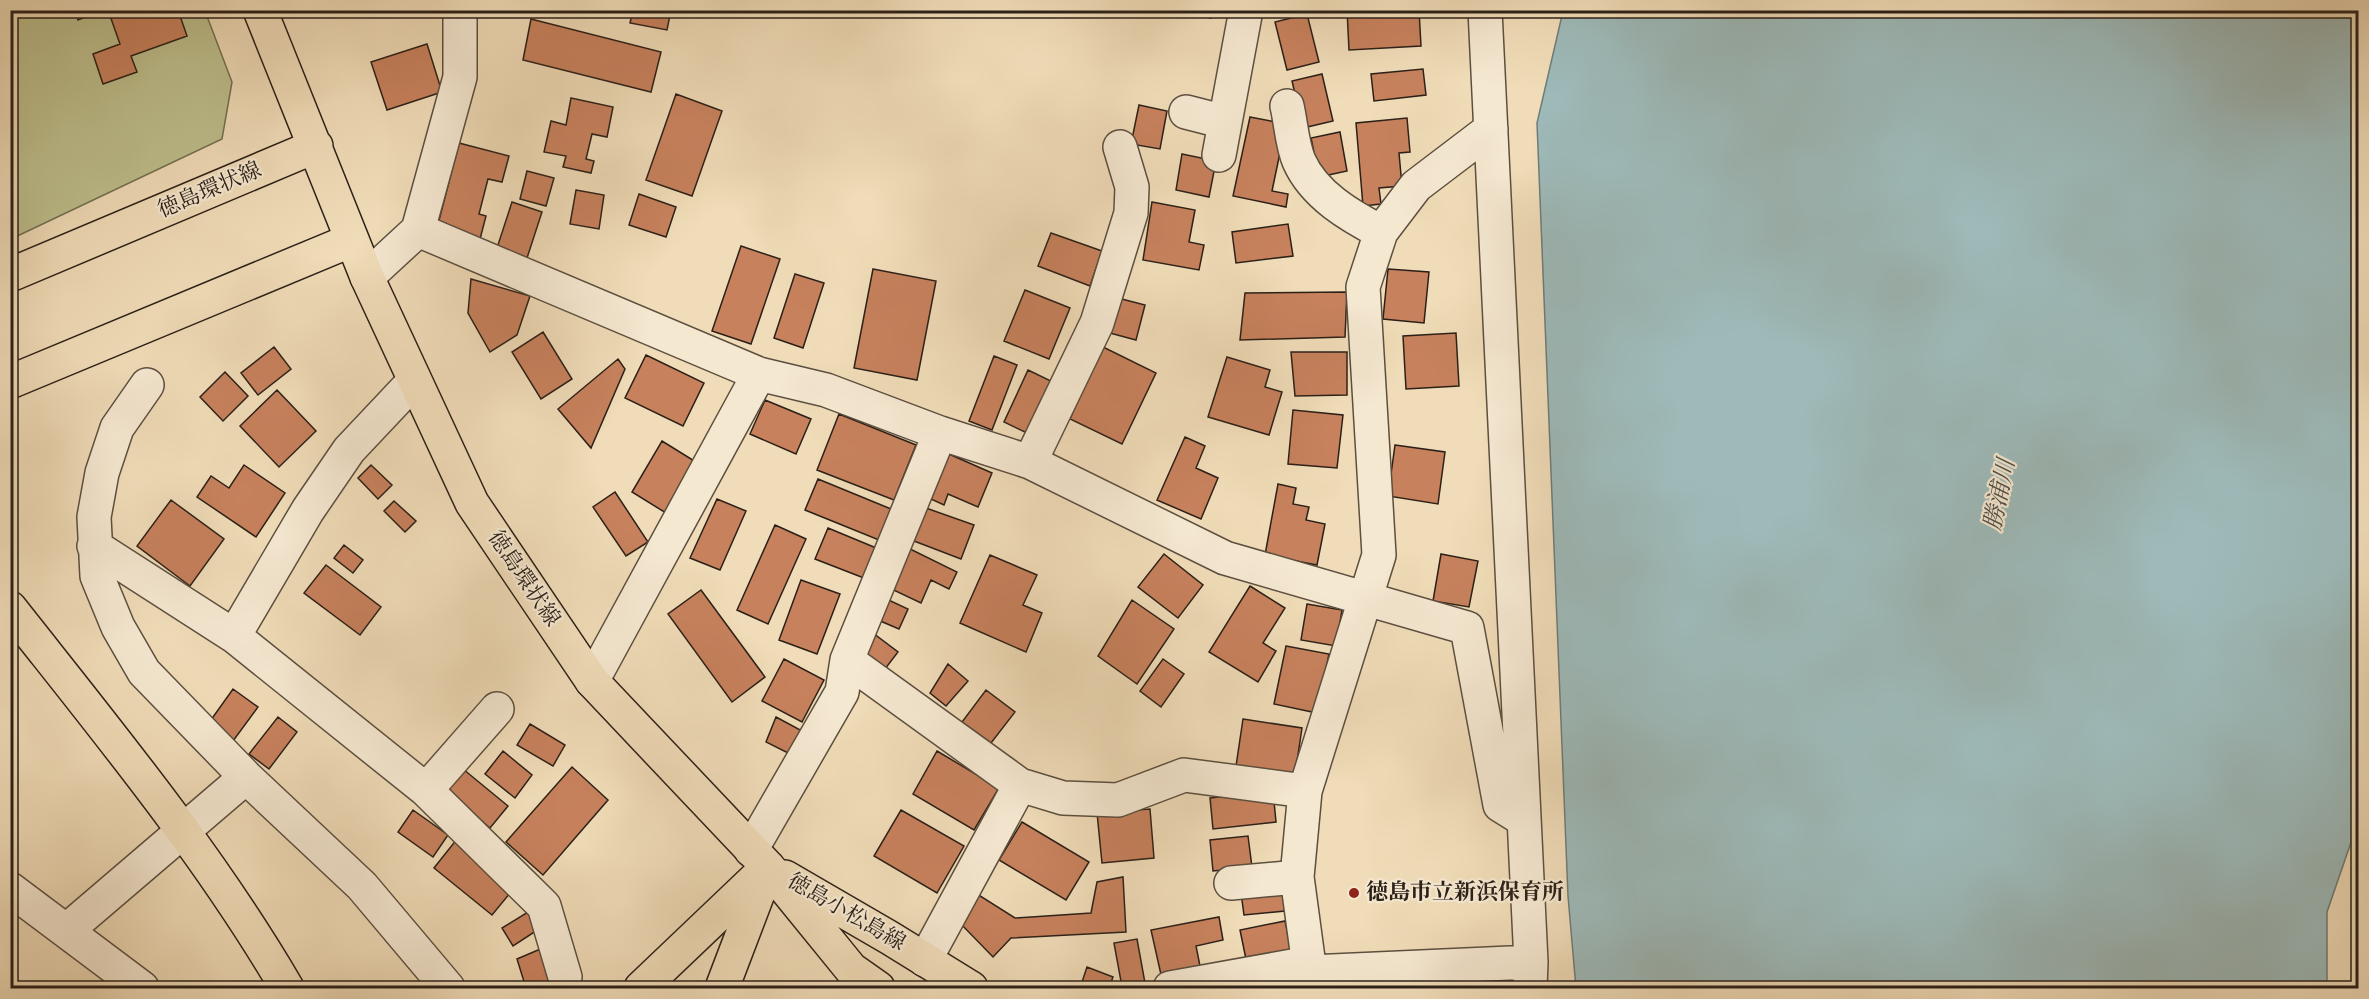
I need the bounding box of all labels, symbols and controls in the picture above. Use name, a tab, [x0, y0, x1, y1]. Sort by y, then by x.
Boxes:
street label: 徳島環状線	[153, 155, 267, 227]
water label: 勝浦川	[1977, 453, 2026, 534]
street label: 徳島環状線	[479, 525, 567, 633]
street label: 徳島小松島線	[781, 867, 911, 959]
place label: 徳島市立新浜保育所	[1366, 878, 1564, 909]
marker: 徳島市立新浜保育所	[1347, 886, 1361, 900]

